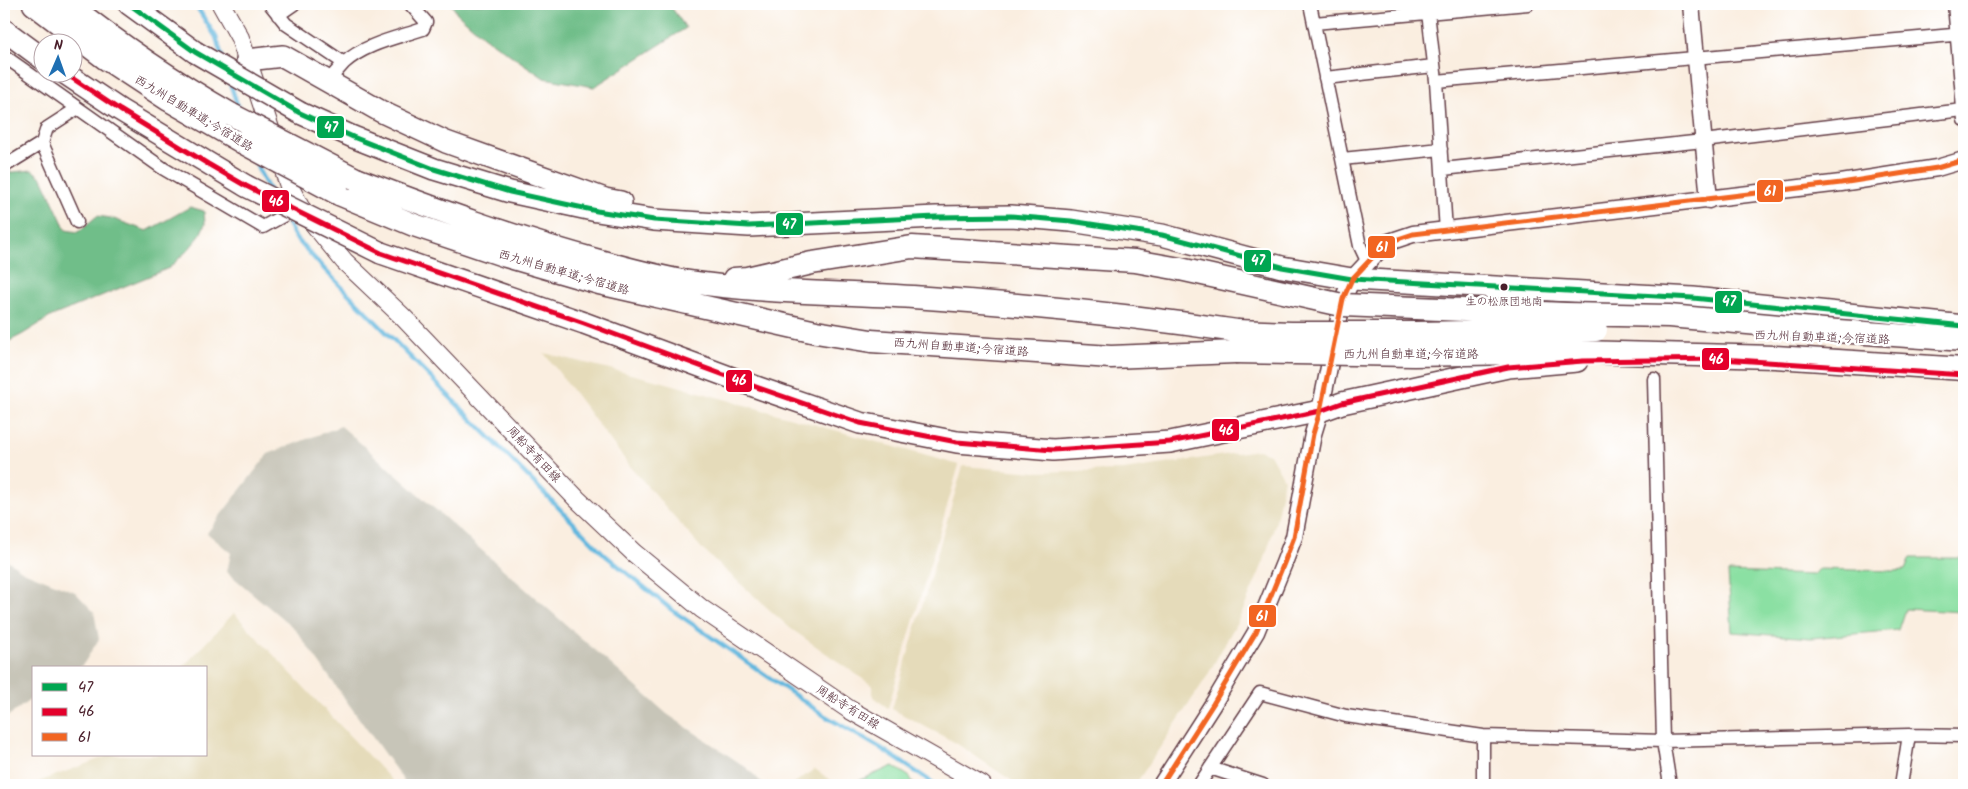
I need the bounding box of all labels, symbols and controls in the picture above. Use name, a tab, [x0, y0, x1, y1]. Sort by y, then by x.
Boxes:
north arrow	[32, 32, 82, 82]
text: N	[54, 35, 63, 57]
street label: 西九州自動車道;今宿道路	[131, 70, 257, 157]
line badge: 47	[316, 115, 345, 139]
text: 47	[324, 117, 339, 139]
line badge: 61	[1756, 179, 1784, 203]
text: 61	[1764, 181, 1777, 203]
line badge: 46	[261, 189, 290, 213]
text: 46	[268, 191, 284, 213]
line badge: 47	[775, 212, 804, 236]
text: 47	[782, 214, 797, 236]
line badge: 61	[1367, 235, 1396, 259]
text: 61	[1376, 237, 1389, 259]
street label: 西九州自動車道;今宿道路	[496, 245, 632, 300]
line badge: 47	[1243, 249, 1272, 273]
text: 47	[1251, 250, 1266, 272]
marker: 生の松原団地南	[1499, 282, 1509, 292]
line badge: 47	[1714, 290, 1743, 314]
text: 47	[1722, 291, 1737, 313]
place label: 生の松原団地南	[1466, 293, 1543, 311]
street label: 西九州自動車道;今宿道路	[1754, 326, 1890, 349]
street label: 西九州自動車道;今宿道路	[893, 333, 1029, 362]
street label: 西九州自動車道;今宿道路	[1343, 345, 1479, 364]
line badge: 46	[1701, 347, 1730, 371]
text: 46	[1708, 349, 1724, 371]
line badge: 46	[725, 369, 753, 393]
text: 46	[731, 370, 747, 392]
line badge: 46	[1211, 418, 1240, 442]
text: 46	[1218, 420, 1234, 442]
street label: 周船寺有田線	[502, 422, 565, 487]
line badge: 61	[1248, 604, 1277, 628]
text: 61	[1256, 606, 1269, 628]
legend	[32, 666, 208, 756]
text: 47	[78, 676, 94, 700]
street label: 周船寺有田線	[812, 680, 883, 735]
text: 46	[78, 700, 95, 724]
text: 61	[78, 726, 91, 750]

